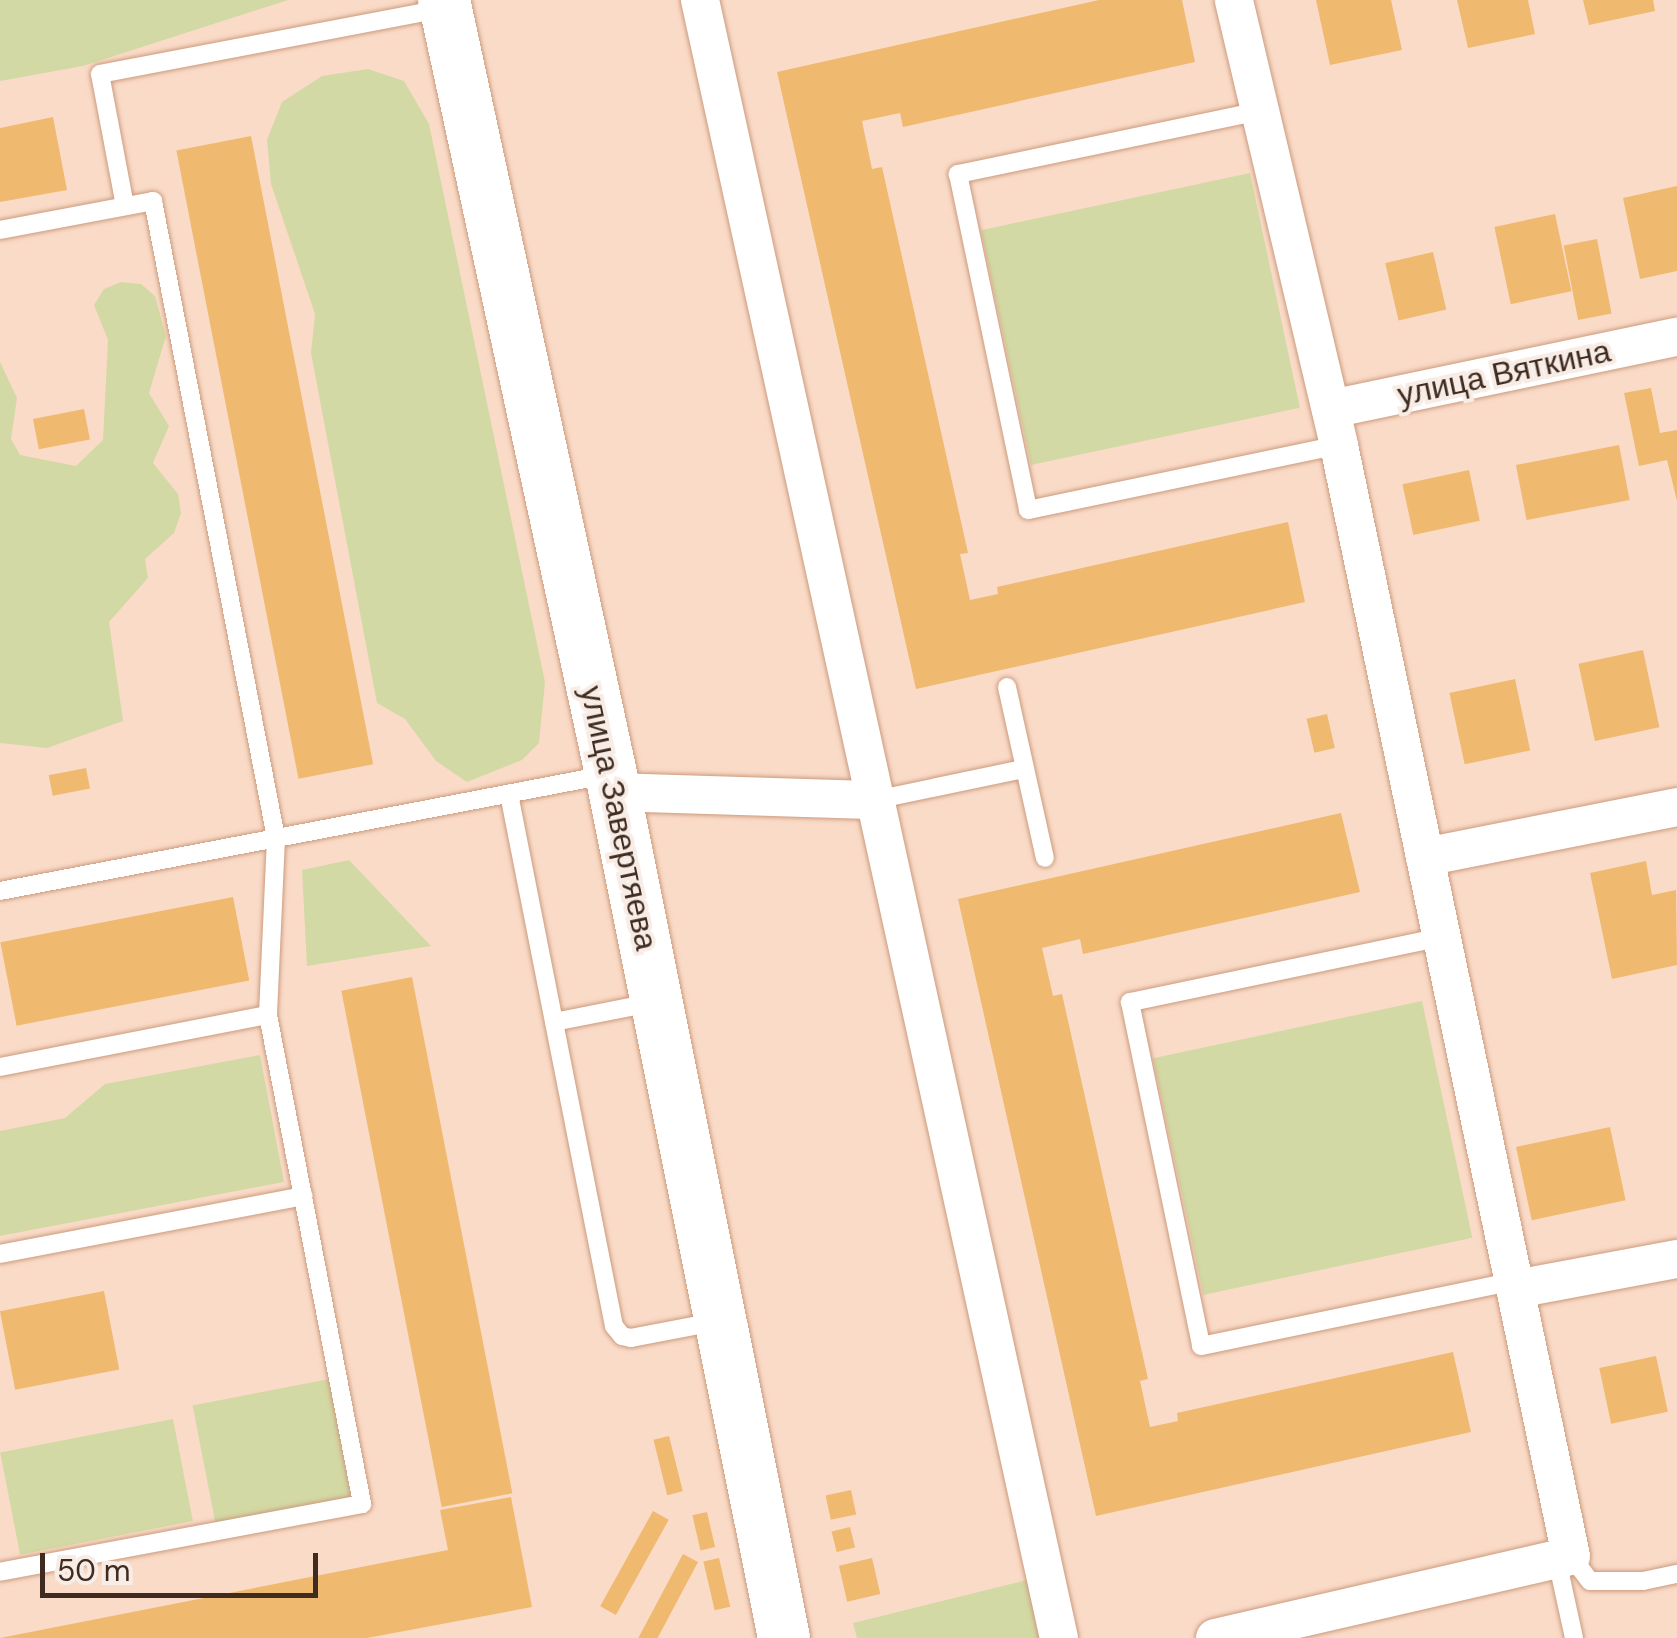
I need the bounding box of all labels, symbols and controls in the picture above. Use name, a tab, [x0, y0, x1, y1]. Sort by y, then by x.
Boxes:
street label: улица Вяткина	[1394, 332, 1614, 414]
street label: улица Завертяева	[572, 682, 666, 954]
scale bar	[45, 1533, 322, 1595]
text: 50 m	[57, 1551, 131, 1590]

